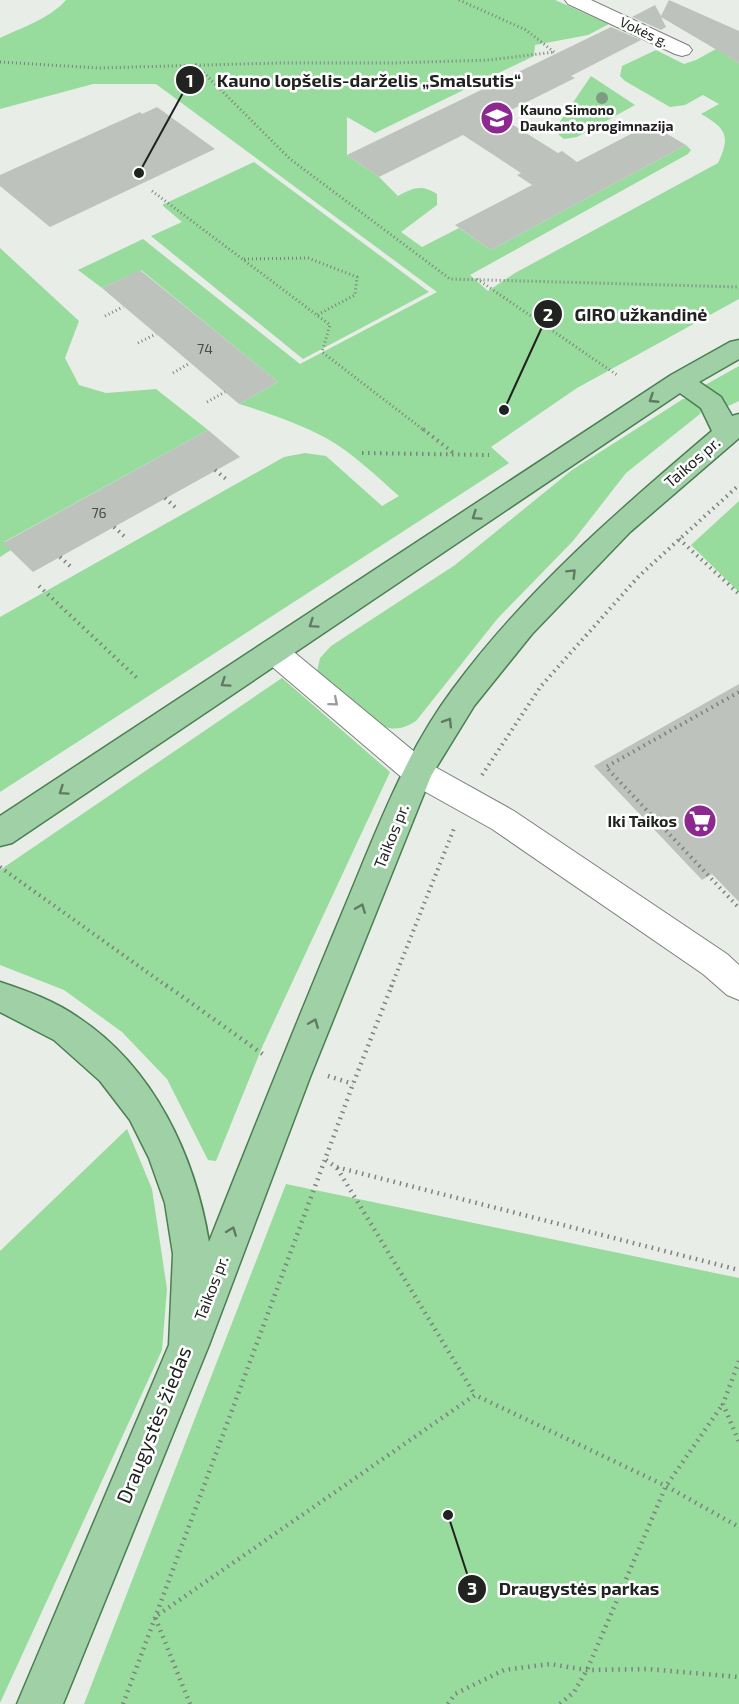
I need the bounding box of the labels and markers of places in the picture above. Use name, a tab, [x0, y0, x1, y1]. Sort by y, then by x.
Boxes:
callout: Kauno lopšelis-darželis „Smalsutis“	[175, 62, 534, 98]
school or university icon: Kauno Simono Daukanto progimnazija	[479, 100, 515, 136]
place label: Kauno Simono Daukanto progimnazija	[520, 101, 673, 134]
callout: GIRO užkandinė	[533, 296, 720, 332]
supermarket icon: Iki Taikos	[682, 803, 718, 839]
place label: Iki Taikos	[608, 811, 677, 830]
callout: Draugystės parkas	[457, 1571, 671, 1607]

